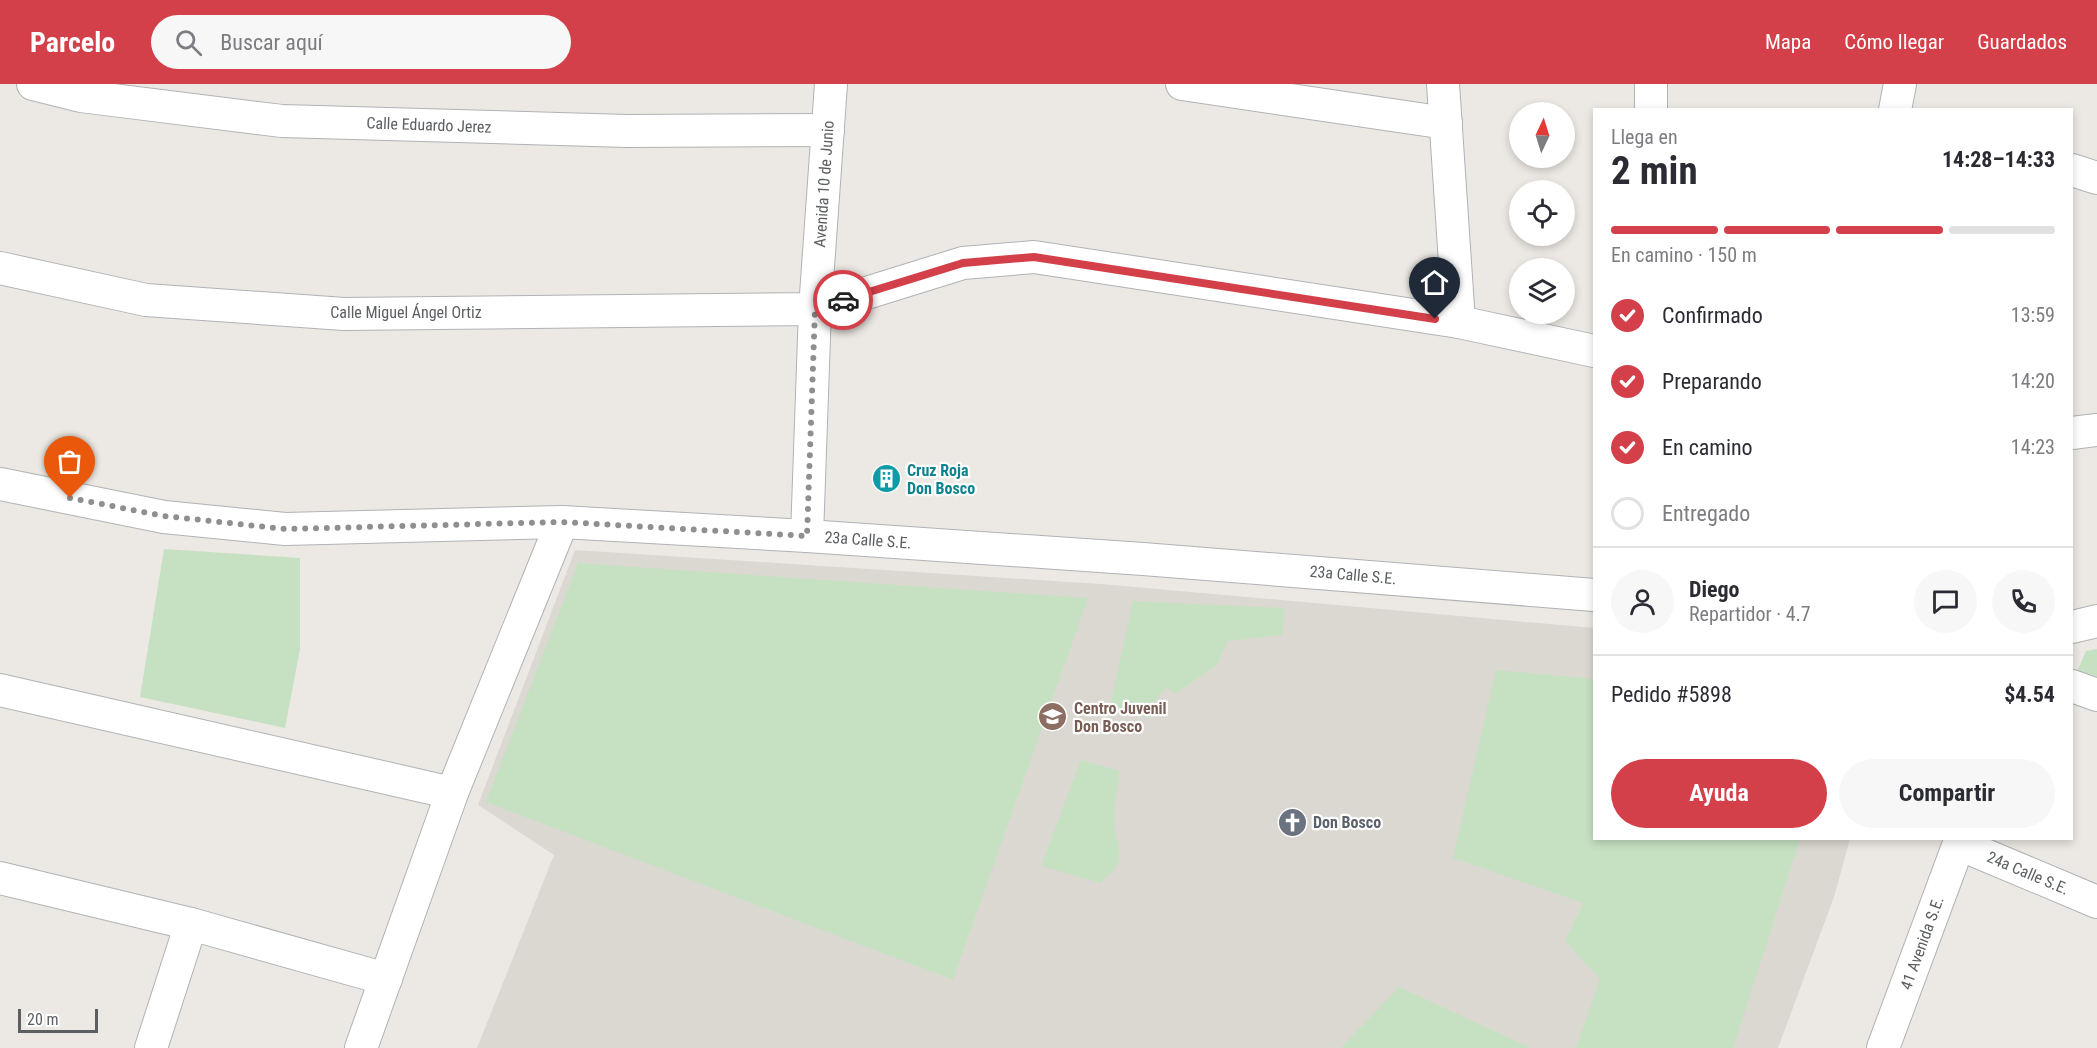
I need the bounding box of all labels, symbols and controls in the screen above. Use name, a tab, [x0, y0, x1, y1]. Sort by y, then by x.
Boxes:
search box	[151, 15, 571, 69]
text: Parcelo	[30, 26, 115, 59]
icon: search	[172, 26, 205, 59]
text: Buscar aquí	[220, 30, 323, 55]
text: Mapa	[1765, 30, 1811, 54]
text: Cómo llegar	[1844, 30, 1944, 54]
text: Guardados	[1977, 30, 2067, 54]
north arrow	[1509, 102, 1575, 168]
map controls	[1509, 102, 1575, 324]
street label: Calle Eduardo Jerez	[366, 113, 492, 137]
street label: Avenida 10 de Junio	[810, 120, 838, 248]
text: Llega en	[1611, 125, 1678, 149]
text: 14:28–14:33	[1942, 147, 2055, 172]
text: 2 min	[1611, 148, 1698, 194]
button: locate	[1509, 180, 1575, 246]
text: En camino · 150 m	[1611, 243, 1757, 267]
pin	[1409, 257, 1460, 319]
button: layers	[1509, 258, 1575, 324]
icon: home	[1418, 266, 1451, 299]
courier	[813, 270, 873, 330]
icon: car	[827, 284, 860, 317]
icon: check	[1611, 299, 1644, 332]
street label: Calle Miguel Ángel Ortiz	[330, 303, 482, 322]
text: Confirmado	[1662, 303, 1763, 328]
text: 13:59	[2011, 303, 2055, 327]
icon: check	[1611, 365, 1644, 398]
text: Preparando	[1662, 369, 1762, 394]
text: 14:20	[2011, 369, 2055, 393]
icon: check	[1611, 431, 1644, 464]
text: En camino	[1662, 435, 1753, 460]
text: 14:23	[2011, 435, 2055, 459]
pin	[44, 436, 95, 498]
icon: bag	[53, 445, 86, 478]
place label: Cruz Roja Don Bosco	[907, 461, 975, 498]
building icon: Cruz Roja Don Bosco	[870, 463, 902, 495]
text: Entregado	[1662, 501, 1750, 526]
street label: 23a Calle S.E.	[824, 527, 912, 553]
street label: 23a Calle S.E.	[1309, 562, 1397, 588]
button: person	[1611, 570, 1674, 633]
button: chat	[1914, 570, 1977, 633]
button: phone	[1992, 570, 2055, 633]
text: Diego	[1689, 577, 1740, 602]
text: Repartidor · 4.7	[1689, 602, 1811, 626]
text: Pedido #5898	[1611, 682, 1732, 707]
text: $4.54	[2004, 682, 2055, 707]
place label: Centro Juvenil Don Bosco	[1074, 699, 1167, 736]
school or university icon: Centro Juvenil Don Bosco	[1037, 701, 1069, 733]
button: Ayuda	[1611, 759, 1827, 828]
button: Compartir	[1839, 759, 2055, 828]
church icon: Don Bosco	[1276, 806, 1308, 838]
place label: Don Bosco	[1313, 813, 1381, 832]
street label: 24a Calle S.E.	[1984, 847, 2072, 899]
street label: 41 Avenida S.E.	[1896, 894, 1948, 992]
scale bar	[18, 1006, 98, 1034]
text: 20 m	[27, 1010, 59, 1029]

